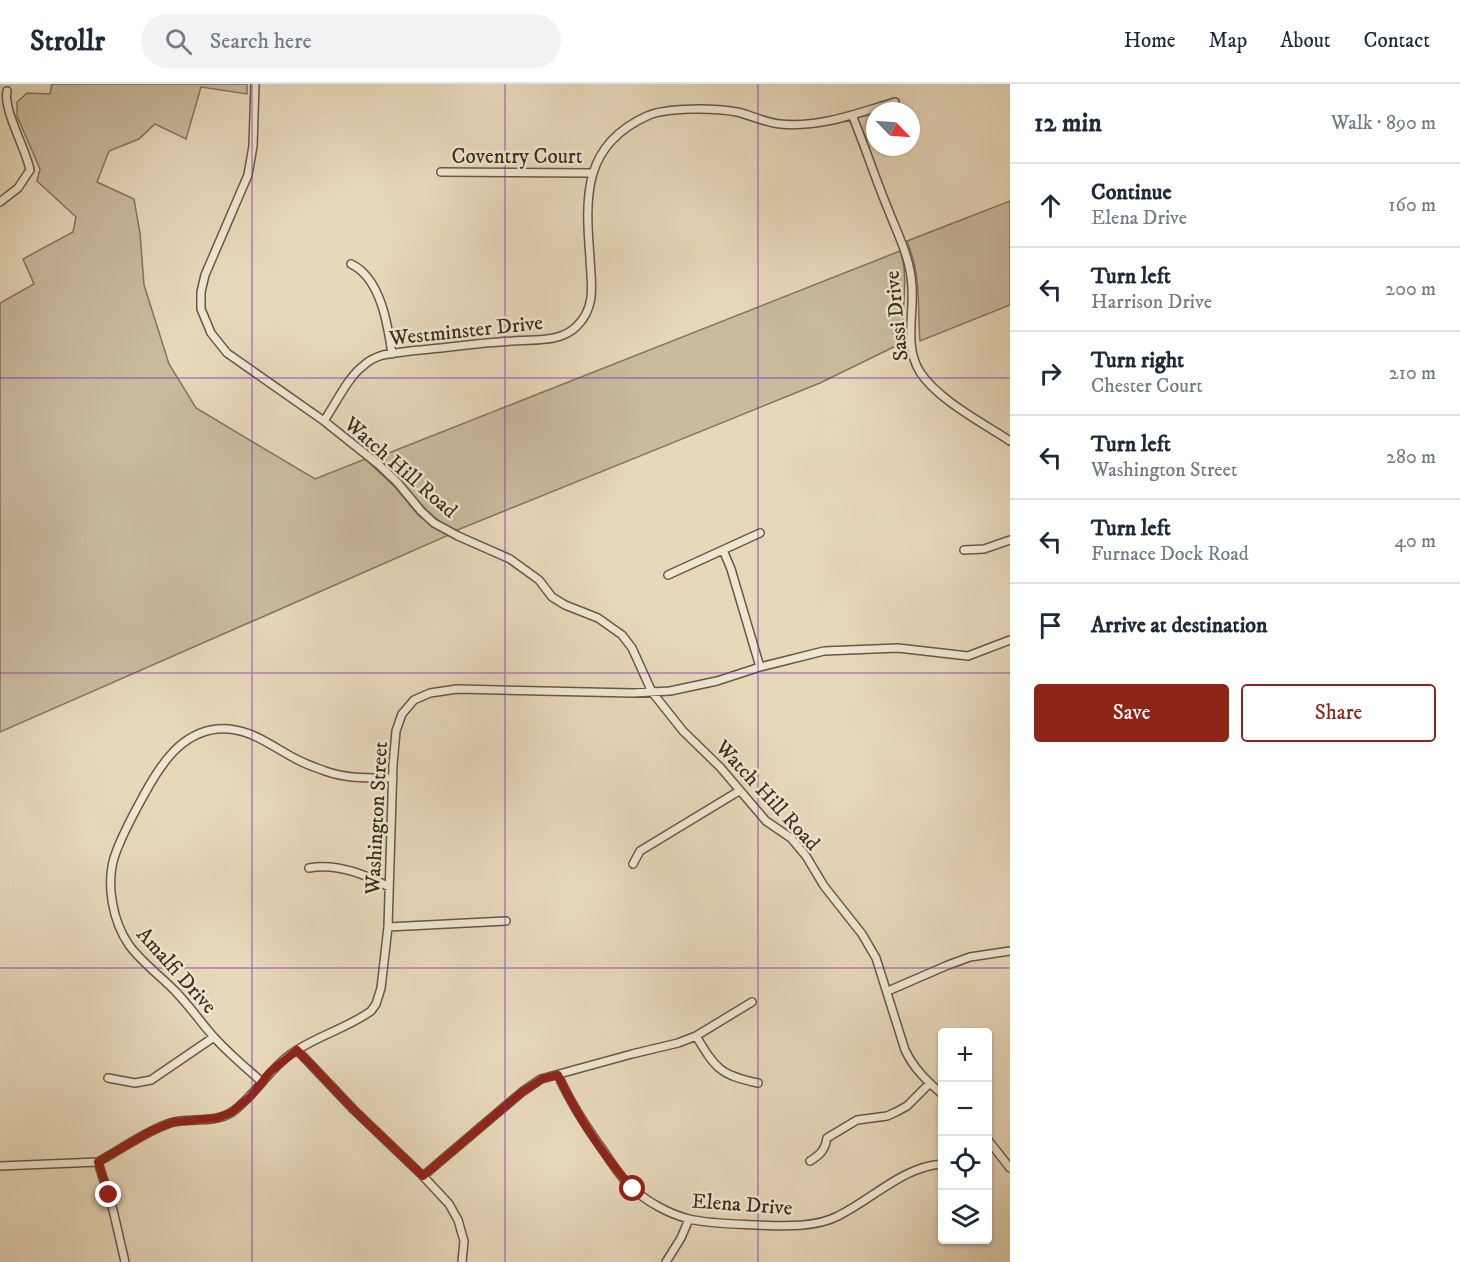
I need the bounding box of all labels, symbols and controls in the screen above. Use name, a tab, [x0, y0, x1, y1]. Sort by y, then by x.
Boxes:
search box	[141, 14, 561, 68]
text: Strollr	[30, 24, 105, 59]
icon: search	[162, 25, 195, 58]
text: Search here	[210, 28, 312, 55]
text: Home	[1124, 28, 1176, 54]
text: Map	[1209, 28, 1247, 54]
text: About	[1280, 28, 1331, 54]
text: Contact	[1364, 28, 1430, 54]
north arrow	[866, 102, 920, 156]
text: 12 min	[1034, 107, 1102, 140]
text: Walk · 890 m	[1331, 111, 1436, 136]
street label: Coventry Court	[452, 144, 583, 170]
text: Continue	[1091, 179, 1172, 206]
icon: ahead	[1034, 189, 1067, 222]
text: 160 m	[1388, 193, 1436, 218]
text: Elena Drive	[1091, 206, 1187, 231]
text: Turn left	[1091, 263, 1171, 290]
street label: Sassi Drive	[879, 269, 915, 362]
icon: left	[1034, 273, 1067, 306]
text: 200 m	[1385, 277, 1436, 302]
text: Harrison Drive	[1091, 290, 1212, 315]
street label: Westminster Drive	[387, 310, 545, 352]
text: Turn right	[1091, 347, 1184, 374]
icon: right	[1034, 357, 1067, 390]
text: 210 m	[1389, 361, 1436, 386]
text: Chester Court	[1091, 374, 1203, 399]
street label: Watch Hill Road	[338, 411, 463, 524]
text: Turn left	[1091, 431, 1171, 458]
icon: left	[1034, 441, 1067, 474]
text: 280 m	[1386, 445, 1436, 470]
text: Washington Street	[1091, 458, 1237, 483]
text: Turn left	[1091, 515, 1171, 542]
icon: left	[1034, 525, 1067, 558]
text: 40 m	[1394, 529, 1436, 554]
text: Furnace Dock Road	[1091, 542, 1249, 567]
icon: arrive	[1034, 609, 1067, 642]
text: Arrive at destination	[1091, 612, 1268, 639]
button: Save	[1034, 684, 1229, 742]
button: Share	[1241, 684, 1436, 742]
street label: Watch Hill Road	[709, 734, 825, 857]
street label: Washington Street	[360, 740, 394, 896]
street label: Amalfi Drive	[131, 922, 222, 1020]
map controls	[938, 1028, 992, 1244]
button: +	[938, 1028, 992, 1082]
button: −	[938, 1082, 992, 1136]
button: locate	[938, 1136, 992, 1190]
route start	[619, 1175, 645, 1201]
route end	[95, 1181, 121, 1207]
street label: Elena Drive	[691, 1189, 793, 1222]
button: layers	[938, 1190, 992, 1244]

